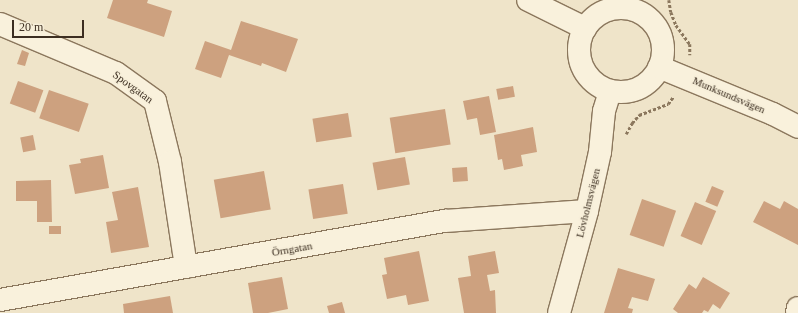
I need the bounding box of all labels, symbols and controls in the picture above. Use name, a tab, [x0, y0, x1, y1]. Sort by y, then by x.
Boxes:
scale bar	[14, 12, 86, 38]
text: 20 m	[19, 20, 43, 34]
street label: Spovgatan	[110, 68, 156, 106]
street label: Munksundsvägen	[691, 74, 767, 116]
street label: Lövholmsvägen	[573, 167, 603, 239]
street label: Örngatan	[271, 239, 313, 259]

